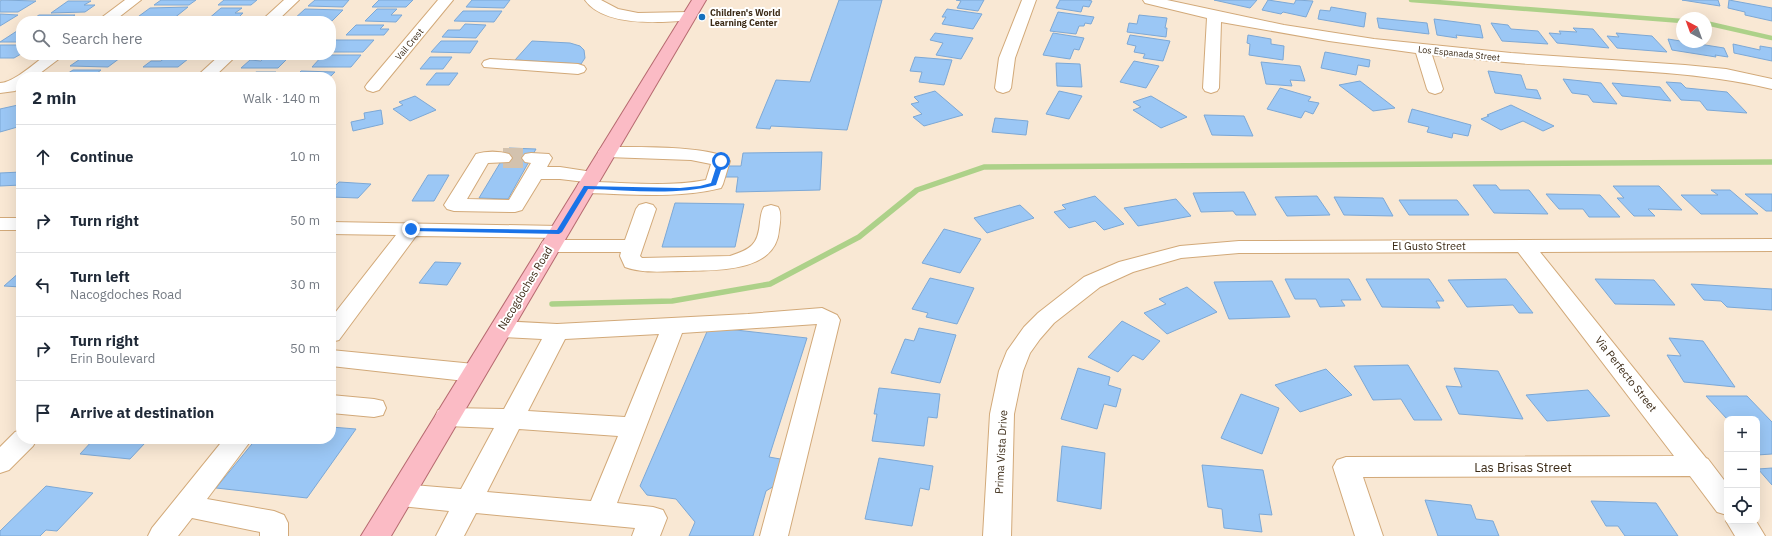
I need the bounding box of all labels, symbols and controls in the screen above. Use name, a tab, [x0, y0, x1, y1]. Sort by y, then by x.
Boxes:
place label: Children's World Learning Center	[710, 7, 780, 28]
marker: Children's World Learning Center	[697, 12, 707, 22]
north arrow	[1676, 12, 1712, 48]
search box	[16, 16, 336, 60]
street label: Vail Crest	[393, 26, 425, 62]
icon: search	[30, 27, 52, 49]
text: Search here	[62, 29, 142, 48]
street label: Los Espanada Street	[1417, 43, 1501, 63]
text: 2 min	[32, 87, 76, 109]
text: Walk · 140 m	[243, 90, 320, 107]
icon: ahead	[32, 146, 54, 168]
text: Continue	[70, 147, 134, 166]
text: 10 m	[290, 148, 320, 165]
route start	[712, 152, 730, 170]
icon: right	[32, 210, 54, 232]
text: Turn right	[70, 211, 139, 230]
text: 50 m	[290, 212, 320, 229]
route end	[402, 220, 420, 238]
street label: El Gusto Street	[1392, 239, 1466, 253]
street label: Nacogdoches Road	[495, 244, 555, 332]
text: Turn left	[70, 267, 130, 286]
icon: left	[32, 274, 54, 296]
text: 30 m	[290, 276, 320, 293]
text: Nacogdoches Road	[70, 286, 182, 303]
text: Turn right	[70, 331, 139, 350]
street label: Via Perfecto Street	[1592, 333, 1660, 415]
icon: right	[32, 338, 54, 360]
text: 50 m	[290, 340, 320, 357]
text: Erin Boulevard	[70, 350, 155, 367]
icon: arrive	[32, 402, 54, 424]
text: Arrive at destination	[70, 403, 214, 422]
street label: Prima Vista Drive	[992, 410, 1010, 494]
map controls	[1724, 416, 1760, 524]
button: +	[1724, 416, 1760, 452]
button: −	[1724, 452, 1760, 488]
street label: Las Brisas Street	[1474, 459, 1572, 476]
button: locate	[1724, 488, 1760, 524]

